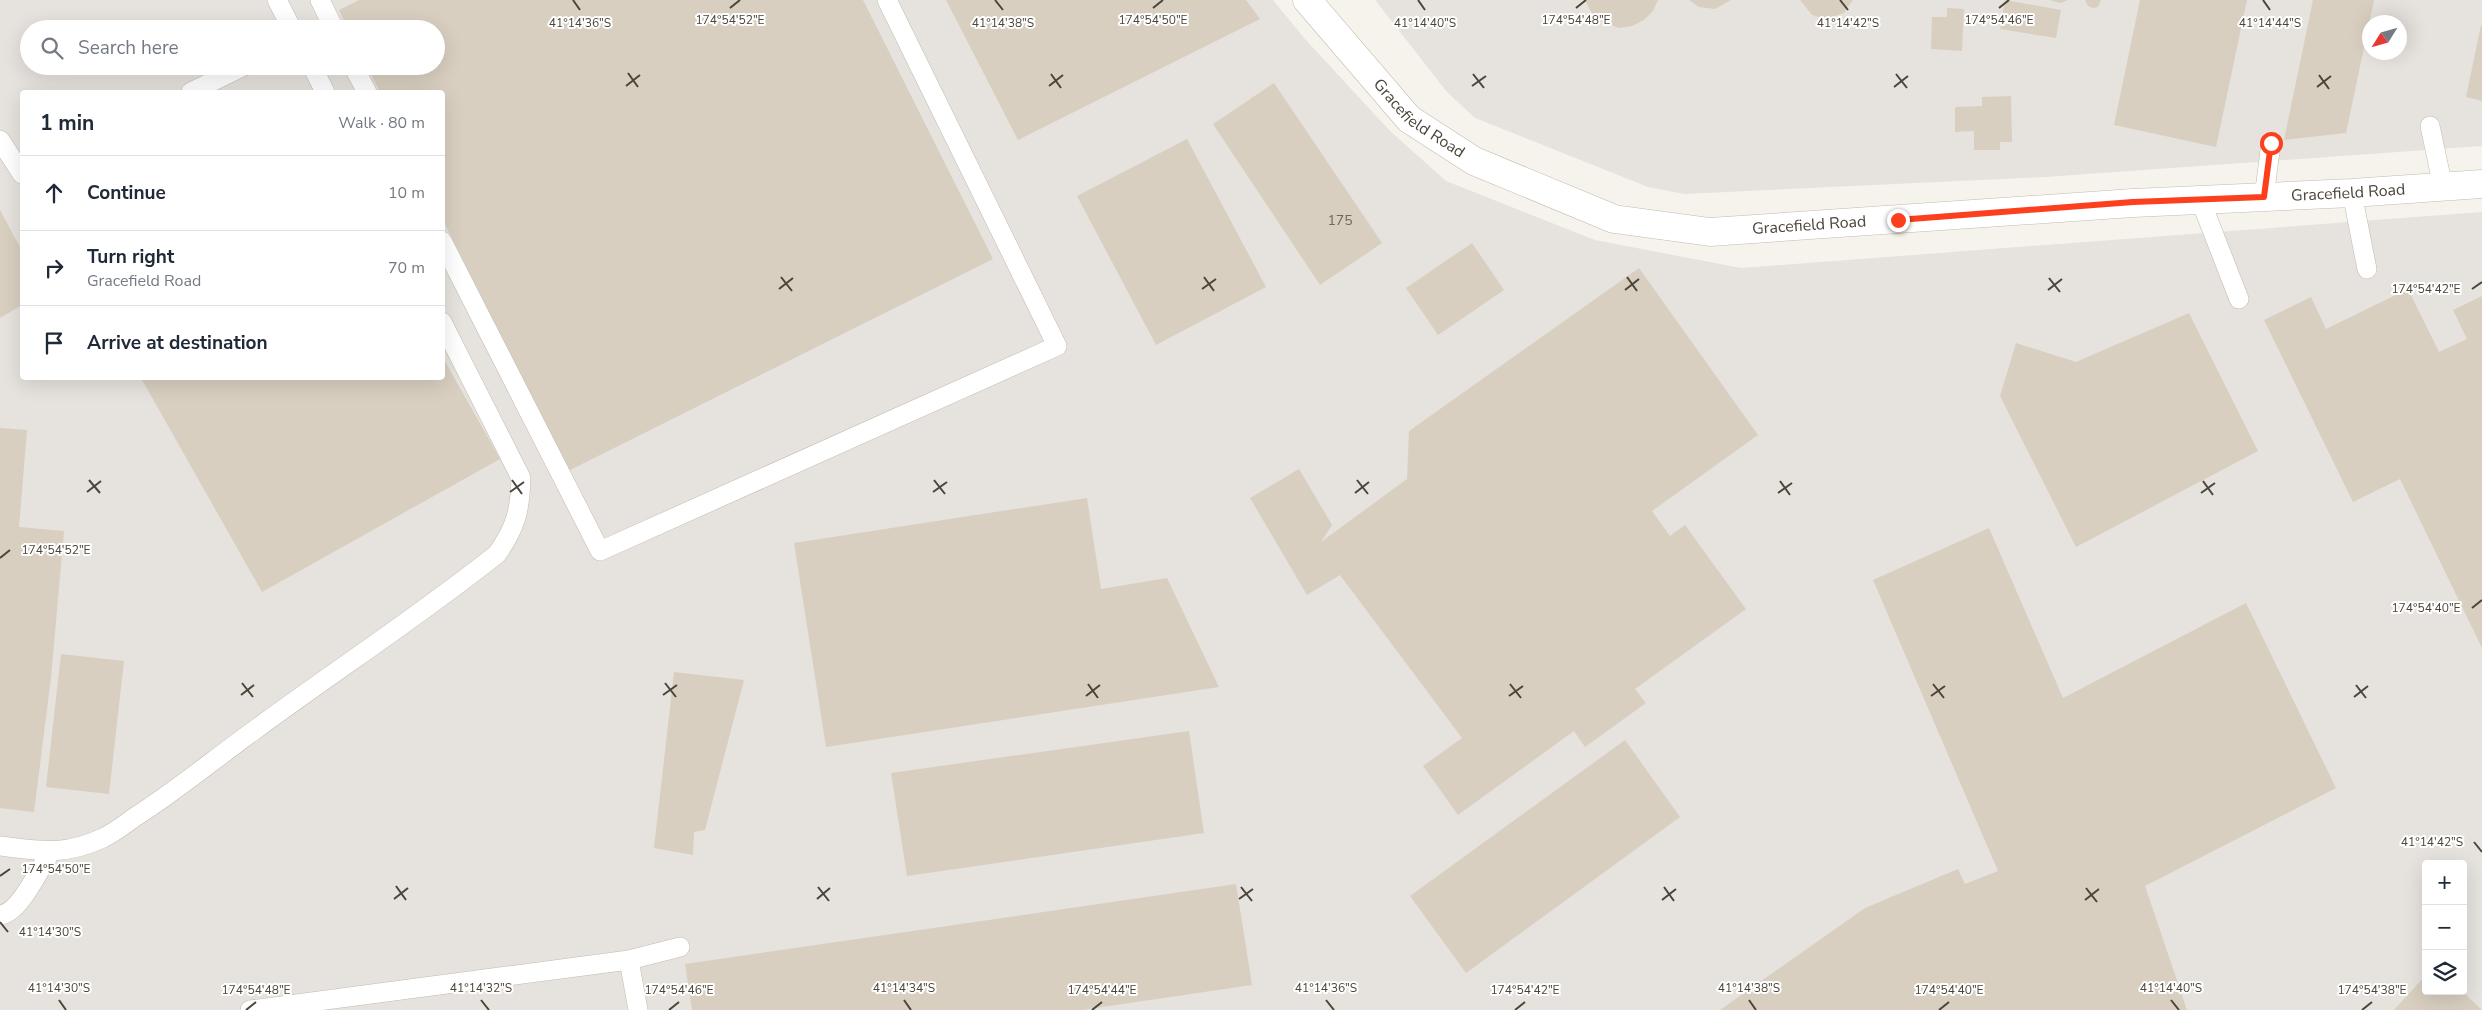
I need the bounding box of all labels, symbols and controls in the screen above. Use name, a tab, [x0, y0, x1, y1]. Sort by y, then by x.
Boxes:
text: 174°54'52"E	[695, 12, 765, 28]
text: 174°54'50"E	[1118, 12, 1188, 28]
text: 174°54'48"E	[1541, 12, 1611, 28]
text: 174°54'46"E	[1964, 12, 2034, 28]
text: 41°14'36"S	[549, 15, 611, 31]
text: 41°14'38"S	[972, 15, 1034, 31]
text: 41°14'40"S	[1394, 15, 1456, 31]
text: 41°14'42"S	[1817, 15, 1879, 31]
text: 41°14'44"S	[2239, 15, 2301, 31]
north arrow	[2362, 15, 2407, 60]
search box	[20, 20, 445, 75]
icon: search	[38, 34, 66, 62]
text: Search here	[78, 35, 179, 61]
street label: Gracefield Road	[1368, 74, 1469, 163]
text: 1 min	[40, 109, 94, 137]
text: Walk · 80 m	[338, 112, 425, 134]
route start	[2260, 132, 2283, 155]
street label: Gracefield Road	[2291, 178, 2406, 207]
icon: ahead	[40, 179, 68, 207]
text: Continue	[87, 180, 166, 206]
text: 10 m	[388, 182, 425, 204]
route end	[1887, 209, 1910, 232]
street label: Gracefield Road	[1751, 210, 1867, 240]
house number: 175	[1327, 211, 1353, 230]
text: Turn right	[87, 244, 174, 270]
icon: right	[40, 254, 68, 282]
text: 70 m	[388, 257, 425, 279]
text: Gracefield Road	[87, 270, 201, 292]
text: 174°54'42"E	[2391, 281, 2461, 297]
icon: arrive	[40, 329, 68, 357]
text: Arrive at destination	[87, 330, 268, 356]
text: 174°54'52"E	[21, 542, 91, 558]
text: 174°54'40"E	[2391, 600, 2461, 616]
text: 41°14'42"S	[2401, 834, 2463, 850]
map controls	[2422, 860, 2467, 995]
button: +	[2422, 860, 2467, 905]
text: 174°54'50"E	[21, 861, 91, 877]
button: −	[2422, 905, 2467, 950]
text: 41°14'30"S	[19, 924, 81, 940]
button: layers	[2422, 950, 2467, 995]
text: 41°14'30"S	[28, 980, 90, 996]
text: 41°14'32"S	[450, 980, 512, 996]
text: 41°14'34"S	[873, 980, 935, 996]
text: 41°14'36"S	[1295, 980, 1357, 996]
text: 41°14'38"S	[1718, 980, 1780, 996]
text: 41°14'40"S	[2140, 980, 2202, 996]
text: 174°54'48"E	[221, 982, 291, 998]
text: 174°54'46"E	[644, 982, 714, 998]
text: 174°54'44"E	[1067, 982, 1137, 998]
text: 174°54'42"E	[1490, 982, 1560, 998]
text: 174°54'40"E	[1914, 982, 1984, 998]
text: 174°54'38"E	[2337, 982, 2407, 998]

